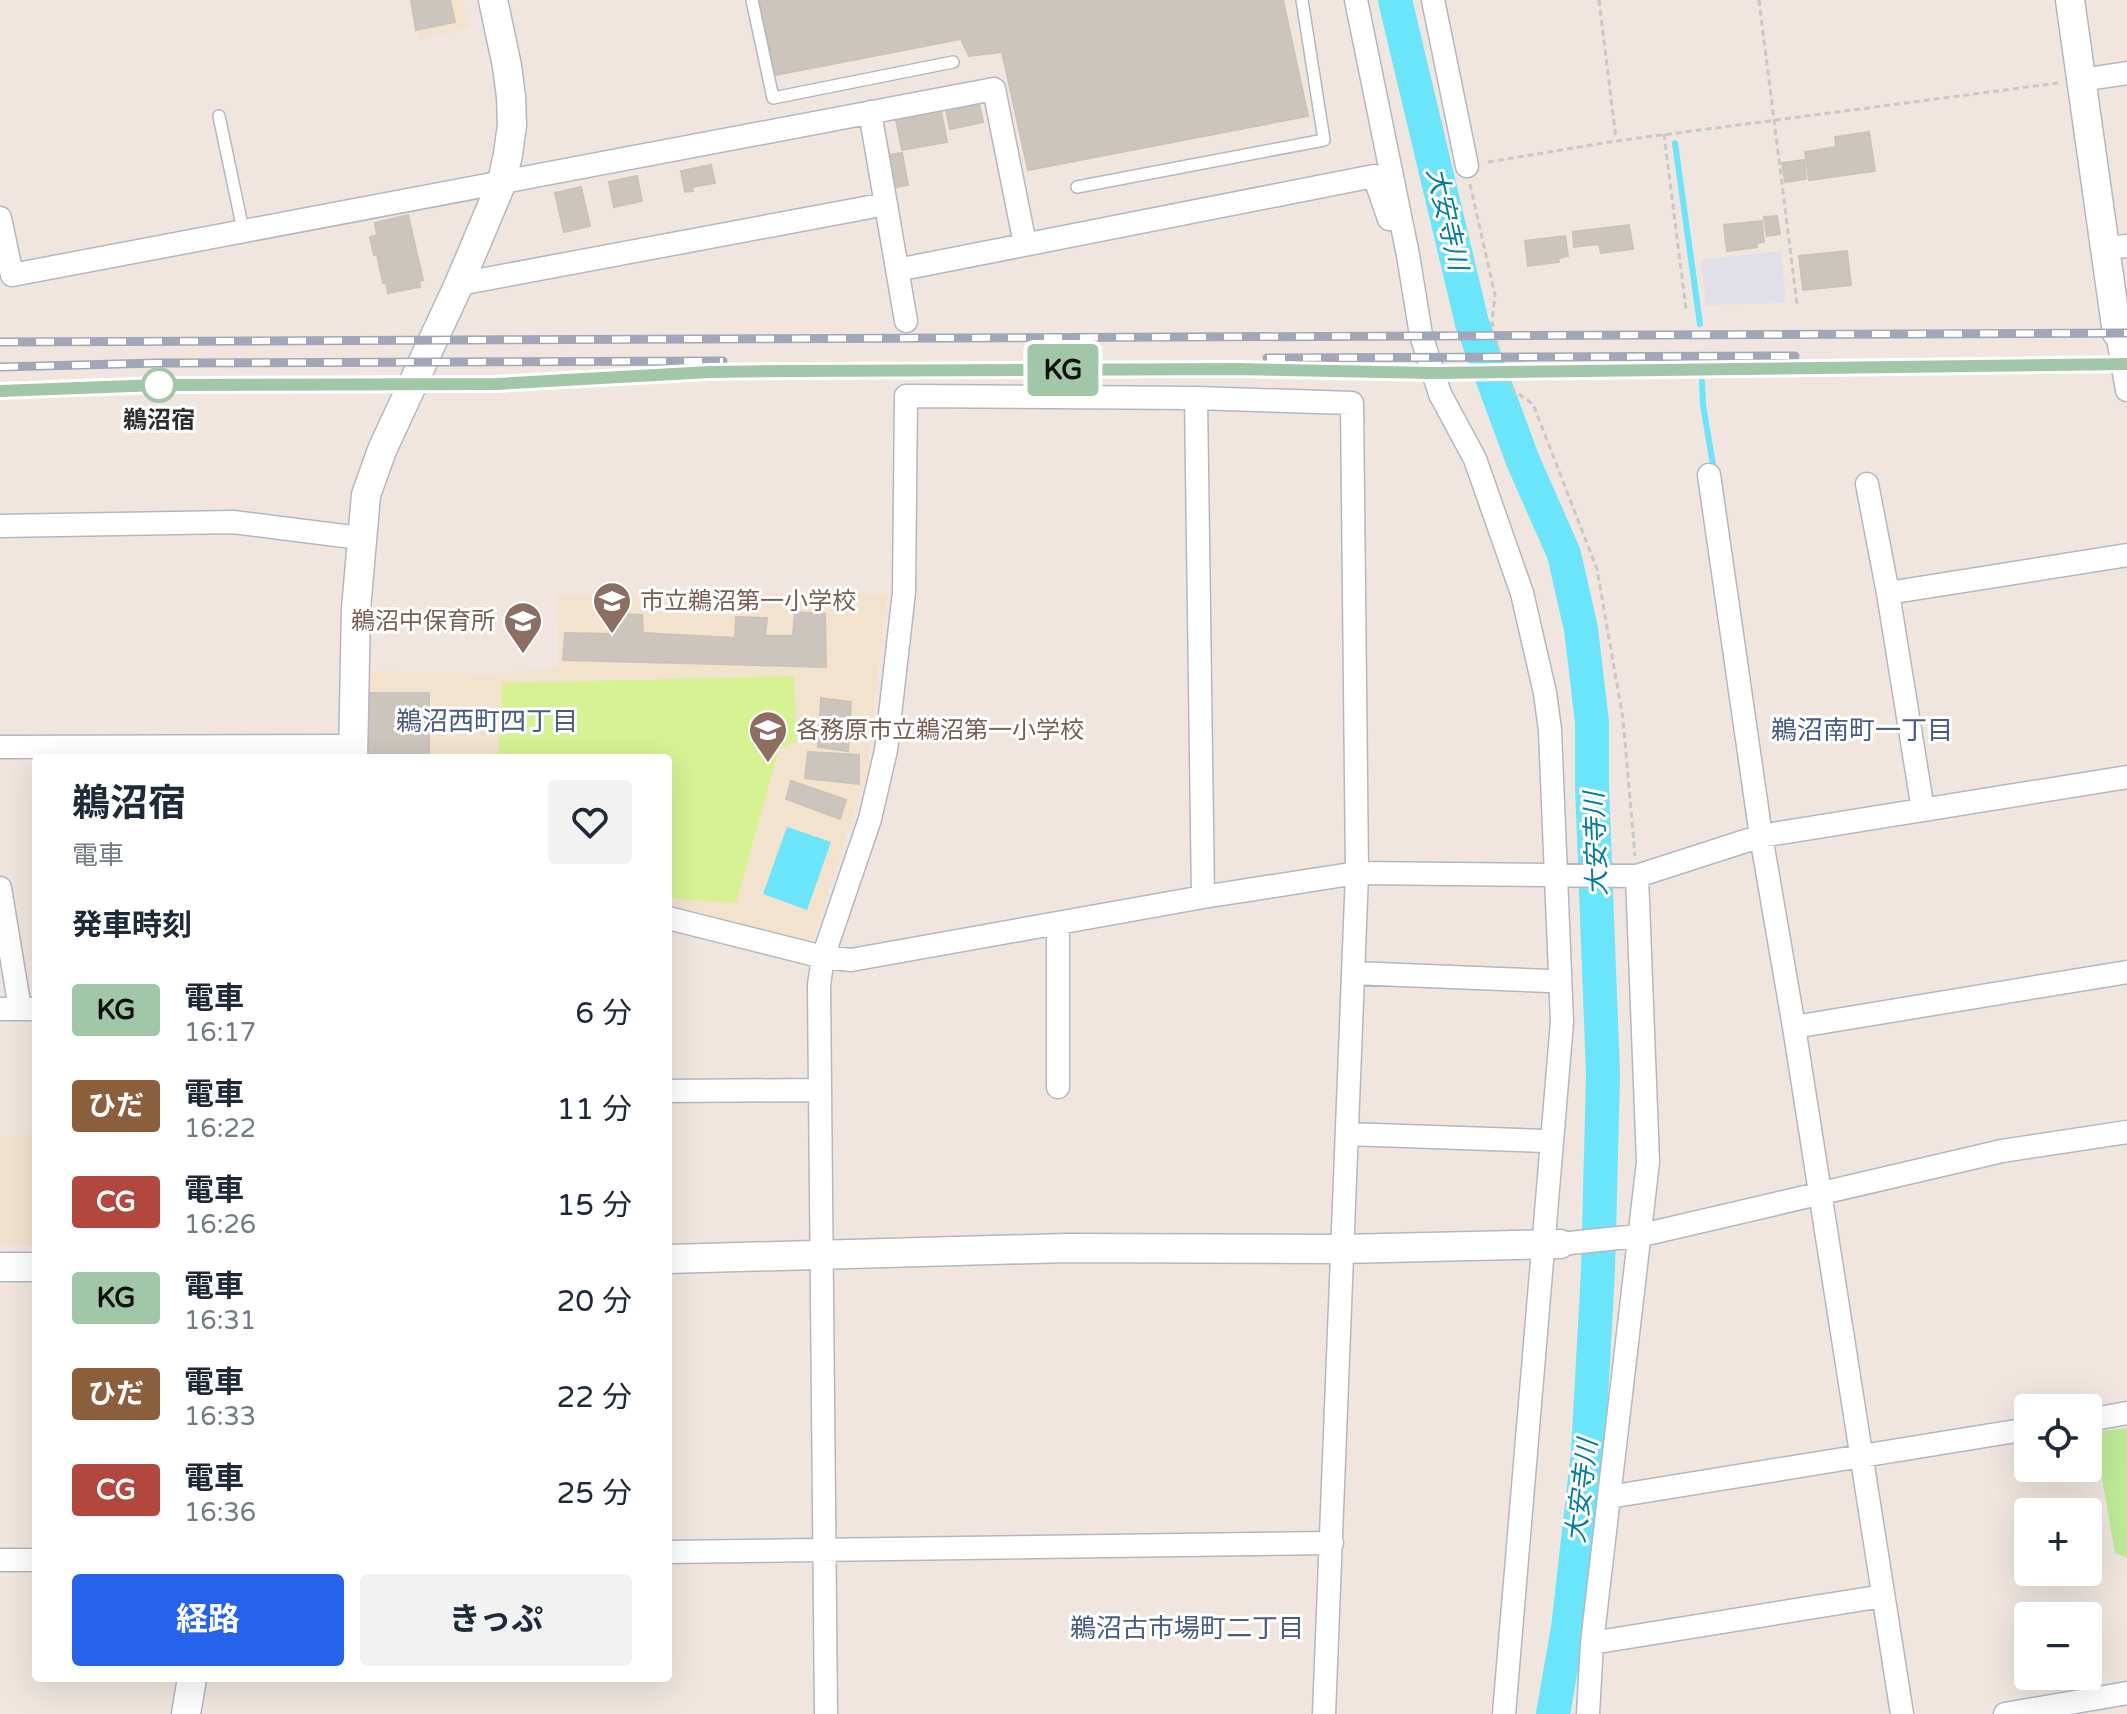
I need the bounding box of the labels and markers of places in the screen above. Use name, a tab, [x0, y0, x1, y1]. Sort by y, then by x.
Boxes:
marker: 鵜沼宿	[142, 368, 176, 402]
place label: 鵜沼宿	[123, 406, 195, 435]
school or university icon: 市立鵜沼第一小学校	[591, 580, 633, 635]
place label: 市立鵜沼第一小学校	[640, 587, 856, 616]
school or university icon: 鵜沼中保育所	[502, 600, 544, 655]
place label: 鵜沼中保育所	[351, 607, 495, 636]
school or university icon: 各務原市立鵜沼第一小学校	[747, 709, 789, 764]
place label: 各務原市立鵜沼第一小学校	[796, 716, 1084, 745]

